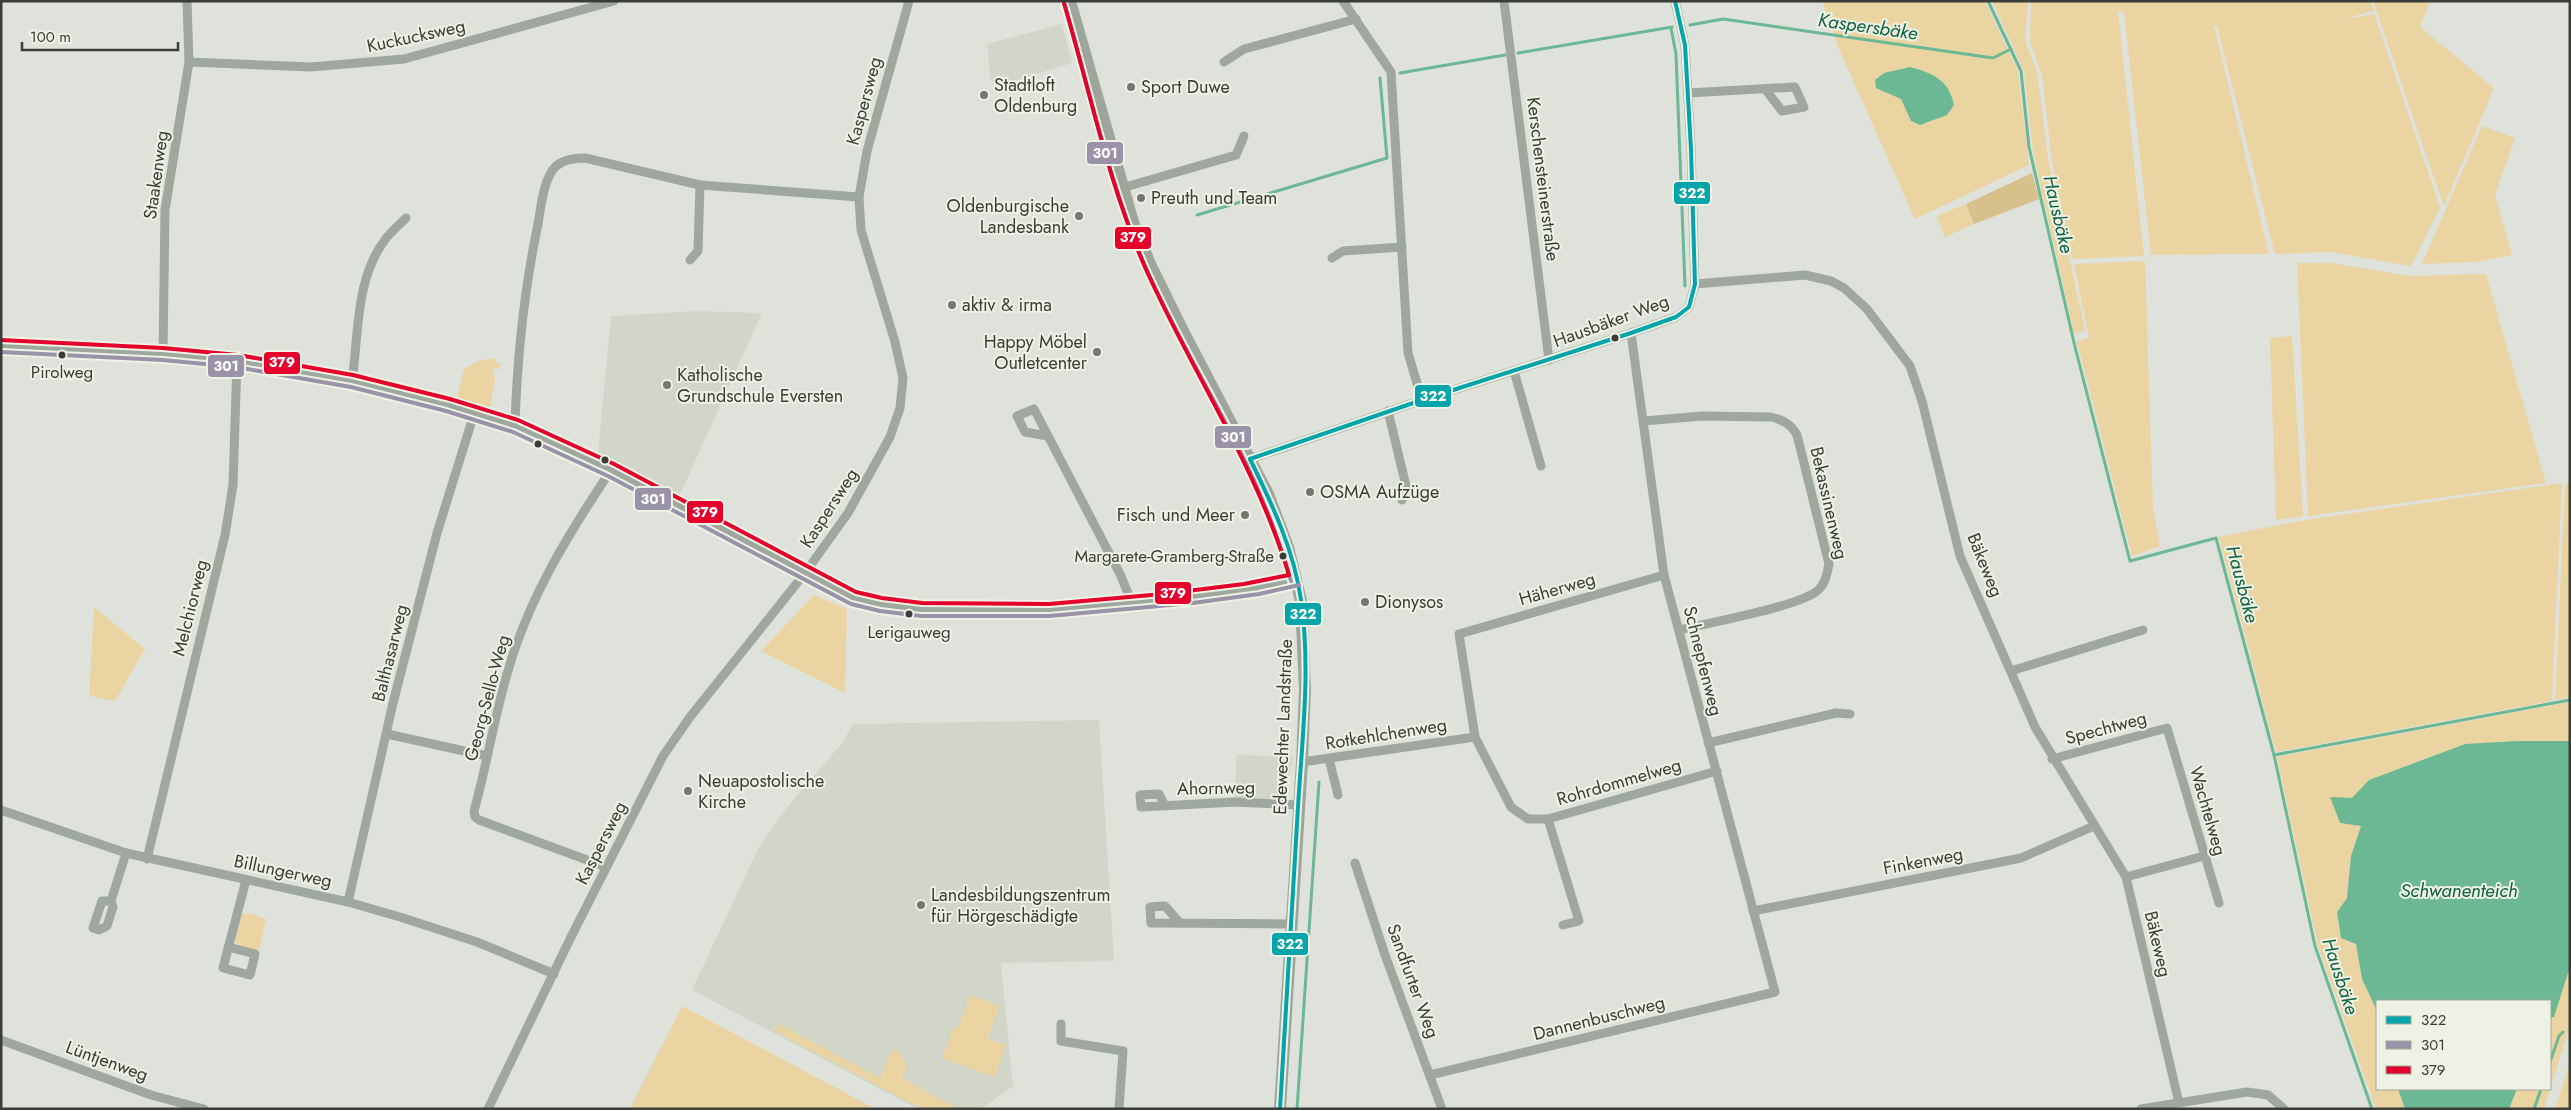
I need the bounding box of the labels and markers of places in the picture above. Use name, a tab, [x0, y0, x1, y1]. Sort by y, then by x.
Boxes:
place label: Stadtloft Oldenburg	[994, 72, 1077, 119]
place label: Sport Duwe	[1141, 74, 1230, 100]
marker: Sport Duwe	[1125, 81, 1137, 93]
marker: Stadtloft Oldenburg	[978, 89, 990, 101]
place label: Preuth und Team	[1151, 185, 1277, 211]
marker: Preuth und Team	[1135, 192, 1147, 204]
place label: Oldenburgische Landesbank	[947, 193, 1069, 240]
marker: Oldenburgische Landesbank	[1073, 210, 1085, 222]
place label: aktiv & irma	[962, 292, 1052, 318]
marker: aktiv & irma	[946, 299, 958, 311]
place label: Happy Möbel Outletcenter	[984, 329, 1088, 376]
unlabelled marker	[1610, 333, 1620, 343]
marker: Happy Möbel Outletcenter	[1091, 346, 1103, 358]
marker: Pirolweg	[57, 350, 67, 360]
place label: Pirolweg	[31, 360, 93, 384]
place label: Katholische Grundschule Eversten	[677, 362, 843, 409]
marker: Katholische Grundschule Eversten	[661, 379, 673, 391]
unlabelled marker	[533, 439, 543, 449]
unlabelled marker	[600, 455, 610, 465]
place label: OSMA Aufzüge	[1320, 479, 1439, 505]
marker: OSMA Aufzüge	[1304, 486, 1316, 498]
place label: Fisch und Meer	[1117, 502, 1236, 528]
marker: Fisch und Meer	[1239, 509, 1251, 521]
place label: Margarete-Gramberg-Straße	[1074, 544, 1274, 568]
marker: Margarete-Gramberg-Straße	[1278, 551, 1288, 561]
place label: Dionysos	[1375, 589, 1443, 615]
marker: Dionysos	[1359, 596, 1371, 608]
marker: Lerigauweg	[904, 609, 914, 619]
place label: Lerigauweg	[867, 620, 951, 644]
place label: Neuapostolische Kirche	[698, 768, 824, 815]
marker: Neuapostolische Kirche	[682, 785, 694, 797]
place label: Landesbildungszentrum für Hörgeschädigte	[931, 882, 1110, 929]
marker: Landesbildungszentrum für Hörgeschädigte	[915, 899, 927, 911]

